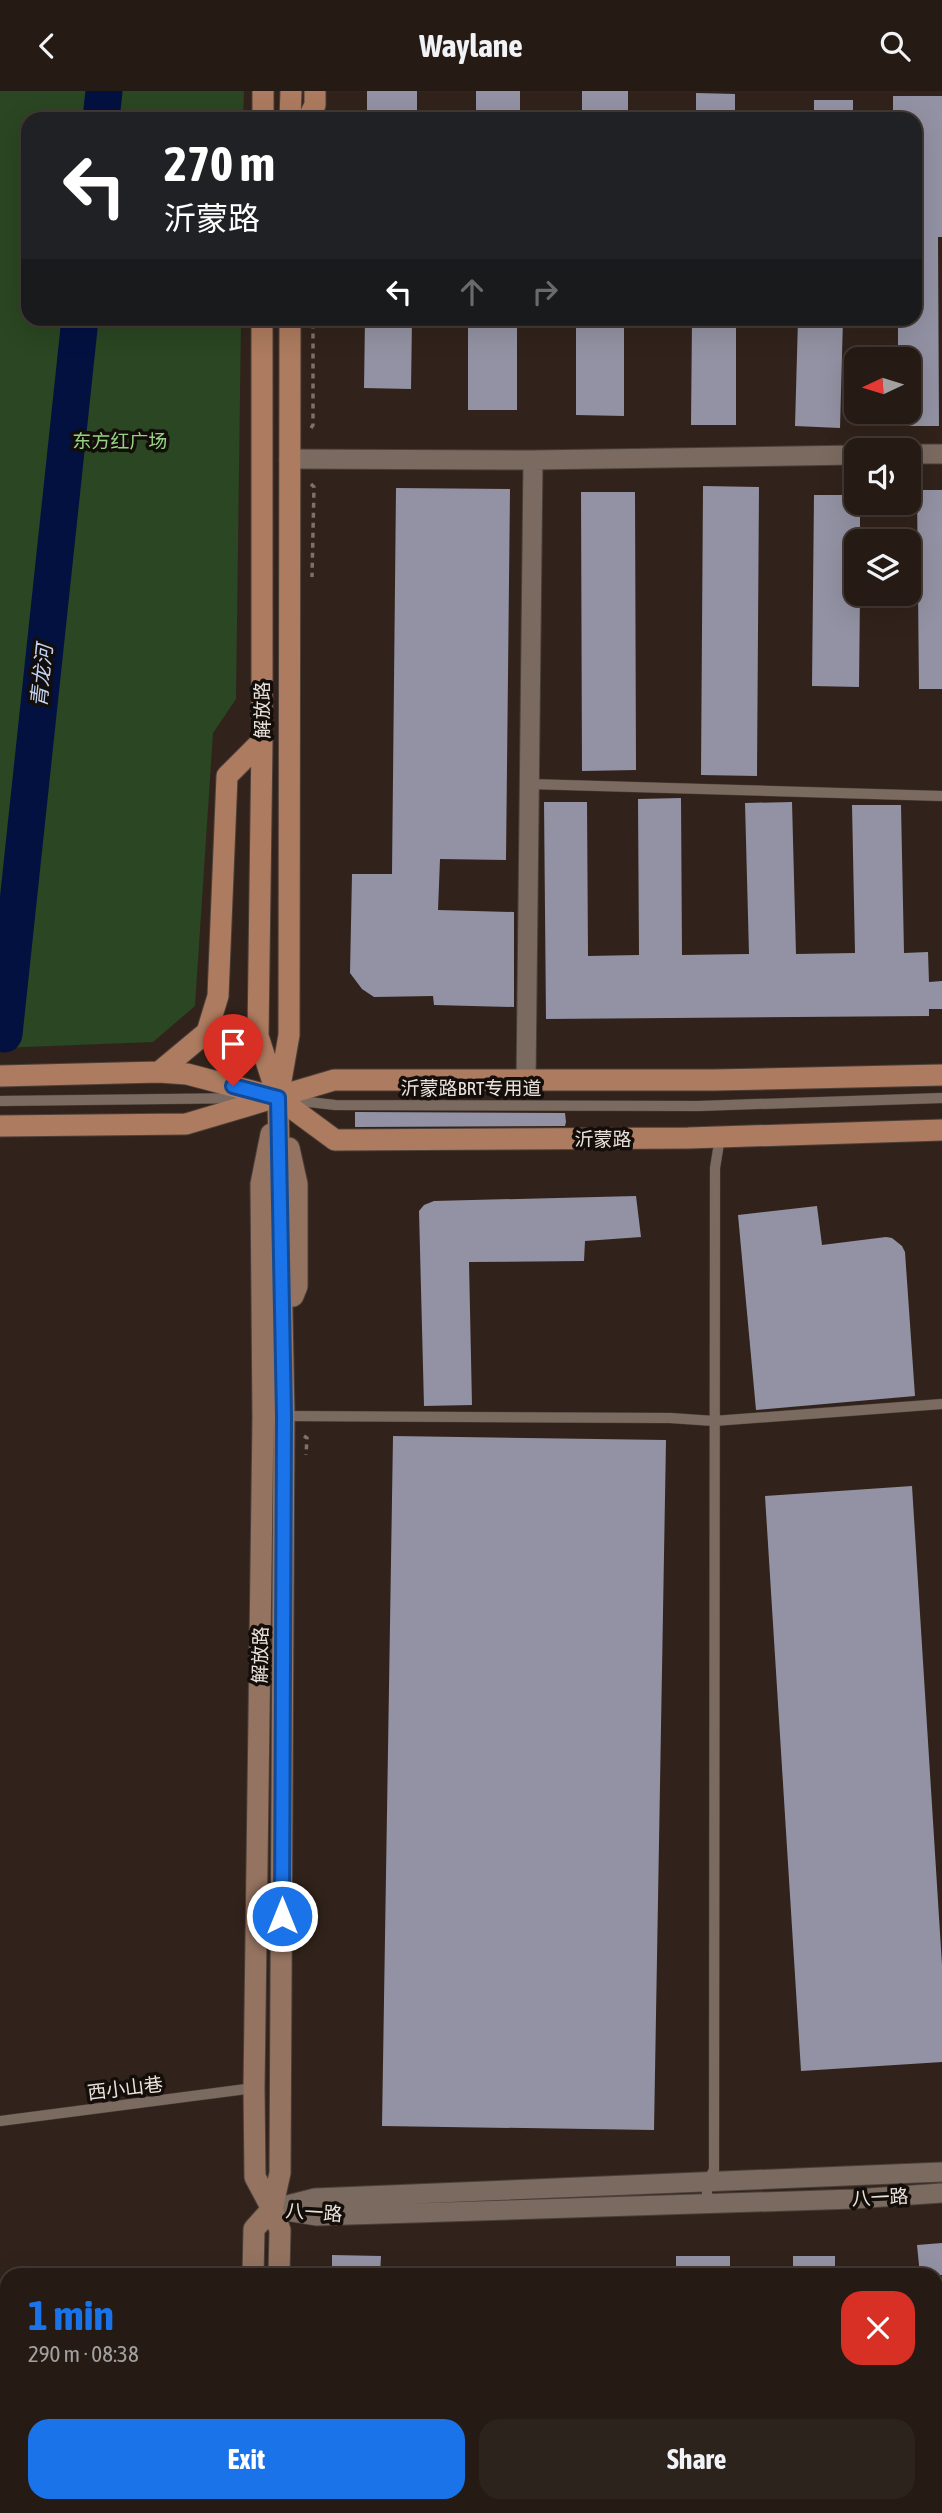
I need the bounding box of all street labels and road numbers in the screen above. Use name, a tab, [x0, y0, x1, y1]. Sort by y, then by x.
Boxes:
street label: 解放路	[251, 681, 273, 739]
street label: 沂蒙路BRT专用道	[401, 1077, 541, 1099]
street label: 沂蒙路	[574, 1128, 632, 1150]
street label: 解放路	[249, 1626, 271, 1684]
street label: 西小山巷	[86, 2072, 164, 2104]
street label: 八一路	[851, 2185, 909, 2209]
street label: 八一路	[285, 2199, 343, 2225]

